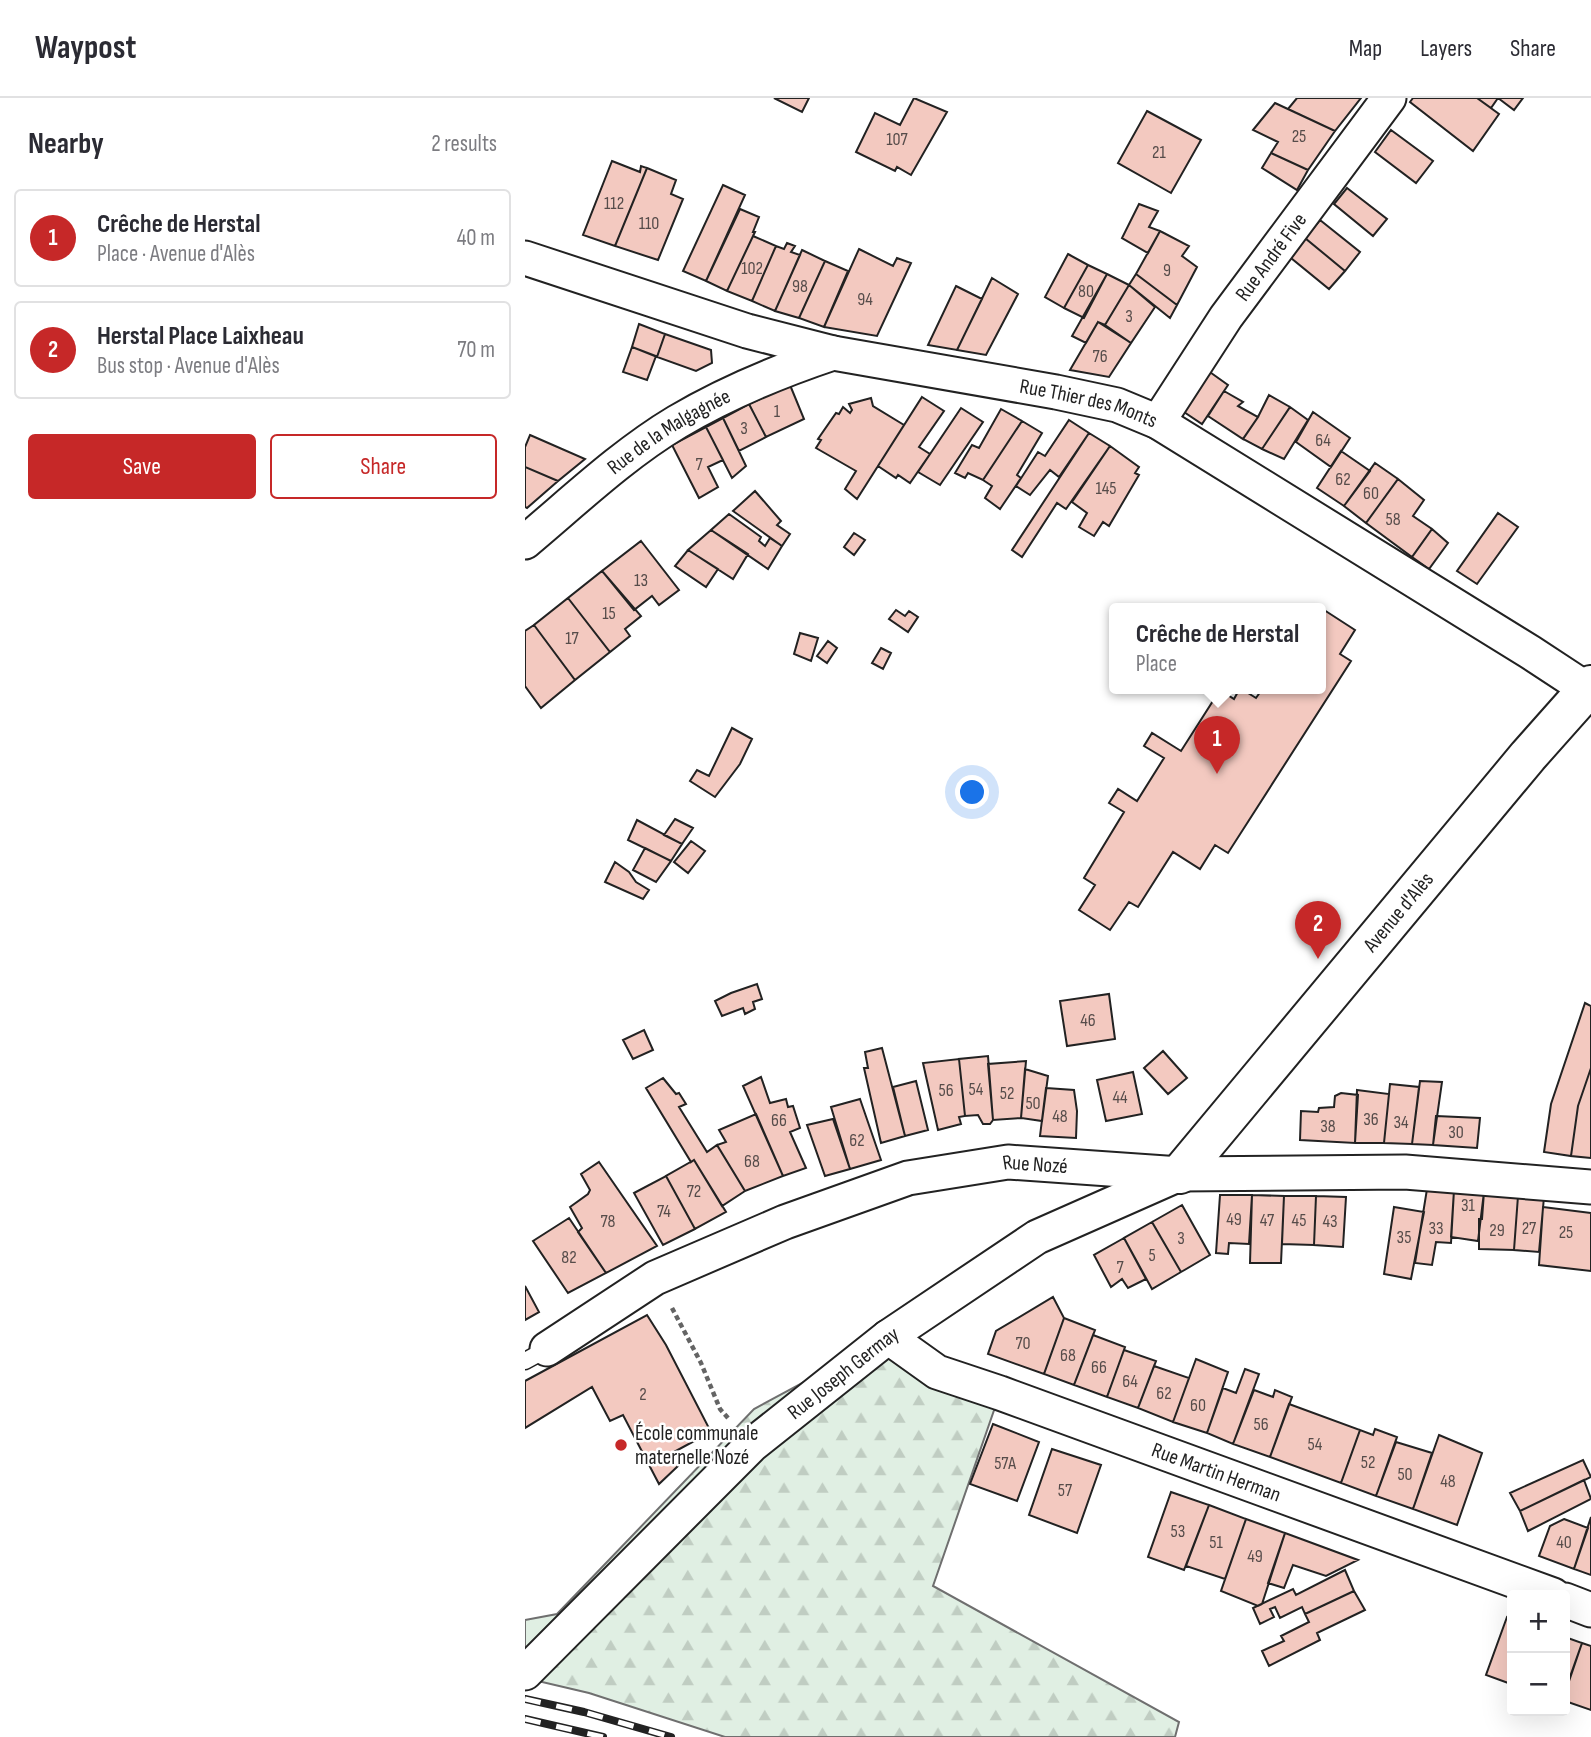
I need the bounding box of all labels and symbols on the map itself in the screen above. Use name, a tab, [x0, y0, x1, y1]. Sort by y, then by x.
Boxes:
house number: 25	[1292, 126, 1306, 147]
house number: 107	[886, 129, 909, 150]
house number: 21	[1152, 142, 1167, 163]
house number: 112	[604, 193, 624, 214]
street label: Rue André Five	[1230, 208, 1312, 306]
house number: 110	[639, 213, 659, 234]
house number: 102	[741, 258, 763, 279]
house number: 9	[1163, 260, 1171, 281]
house number: 98	[792, 276, 808, 297]
house number: 80	[1078, 281, 1094, 302]
house number: 94	[857, 289, 873, 310]
house number: 3	[1125, 306, 1133, 327]
house number: 76	[1092, 346, 1108, 367]
street label: Rue Thier des Monts	[1018, 374, 1161, 433]
street label: Rue de la Malgagnée	[602, 384, 734, 480]
house number: 1	[774, 401, 781, 422]
house number: 3	[740, 418, 748, 439]
house number: 64	[1315, 430, 1331, 451]
house number: 7	[695, 454, 703, 475]
house number: 62	[1335, 469, 1351, 490]
house number: 145	[1095, 478, 1117, 499]
house number: 60	[1363, 483, 1379, 504]
house number: 58	[1385, 509, 1401, 530]
house number: 13	[634, 570, 648, 591]
house number: 15	[602, 603, 616, 624]
house number: 17	[565, 628, 580, 649]
pin: 1	[1194, 716, 1240, 774]
your location	[955, 775, 989, 809]
street label: Avenue d'Alès	[1358, 867, 1439, 958]
pin: 2	[1295, 901, 1341, 959]
house number: 46	[1080, 1010, 1096, 1031]
house number: 54	[969, 1079, 984, 1100]
house number: 56	[938, 1080, 954, 1101]
house number: 52	[1000, 1083, 1014, 1104]
house number: 44	[1112, 1087, 1128, 1108]
house number: 50	[1025, 1093, 1041, 1114]
house number: 48	[1052, 1106, 1068, 1127]
house number: 36	[1363, 1109, 1379, 1130]
house number: 66	[771, 1110, 787, 1131]
house number: 34	[1393, 1112, 1409, 1133]
house number: 38	[1320, 1116, 1336, 1137]
house number: 30	[1448, 1122, 1464, 1143]
house number: 62	[849, 1130, 865, 1151]
street label: Rue Nozé	[1001, 1149, 1069, 1179]
house number: 68	[744, 1151, 760, 1172]
house number: 72	[687, 1181, 701, 1202]
house number: 31	[1461, 1195, 1476, 1216]
house number: 74	[657, 1201, 671, 1222]
house number: 49	[1226, 1209, 1242, 1230]
house number: 47	[1260, 1210, 1275, 1231]
house number: 45	[1292, 1210, 1306, 1231]
house number: 78	[600, 1211, 616, 1232]
house number: 43	[1322, 1211, 1338, 1232]
house number: 33	[1428, 1218, 1444, 1239]
house number: 27	[1522, 1218, 1537, 1239]
house number: 29	[1489, 1220, 1505, 1241]
house number: 25	[1559, 1222, 1573, 1243]
house number: 35	[1397, 1227, 1411, 1248]
house number: 3	[1177, 1228, 1185, 1249]
house number: 5	[1148, 1245, 1156, 1266]
house number: 82	[561, 1247, 577, 1268]
house number: 7	[1116, 1257, 1124, 1278]
street label: Rue Joseph Germay	[783, 1321, 904, 1425]
house number: 70	[1015, 1333, 1031, 1354]
house number: 68	[1060, 1345, 1076, 1366]
house number: 66	[1091, 1357, 1107, 1378]
house number: 64	[1122, 1371, 1138, 1392]
house number: 62	[1156, 1383, 1172, 1404]
house number: 2	[639, 1384, 647, 1405]
house number: 60	[1190, 1395, 1206, 1416]
house number: 56	[1253, 1414, 1269, 1435]
place label: École communale maternelle Nozé	[635, 1421, 758, 1470]
house number: 54	[1308, 1434, 1323, 1455]
marker: École communale maternelle Nozé	[613, 1437, 629, 1453]
street label: Rue Martin Herman	[1148, 1438, 1284, 1508]
house number: 52	[1361, 1452, 1375, 1473]
house number: 57A	[994, 1453, 1016, 1474]
house number: 50	[1397, 1464, 1413, 1485]
house number: 48	[1440, 1471, 1456, 1492]
house number: 57	[1058, 1480, 1073, 1501]
house number: 53	[1171, 1521, 1185, 1542]
house number: 51	[1209, 1532, 1223, 1553]
house number: 40	[1556, 1532, 1572, 1553]
house number: 49	[1247, 1546, 1263, 1567]

